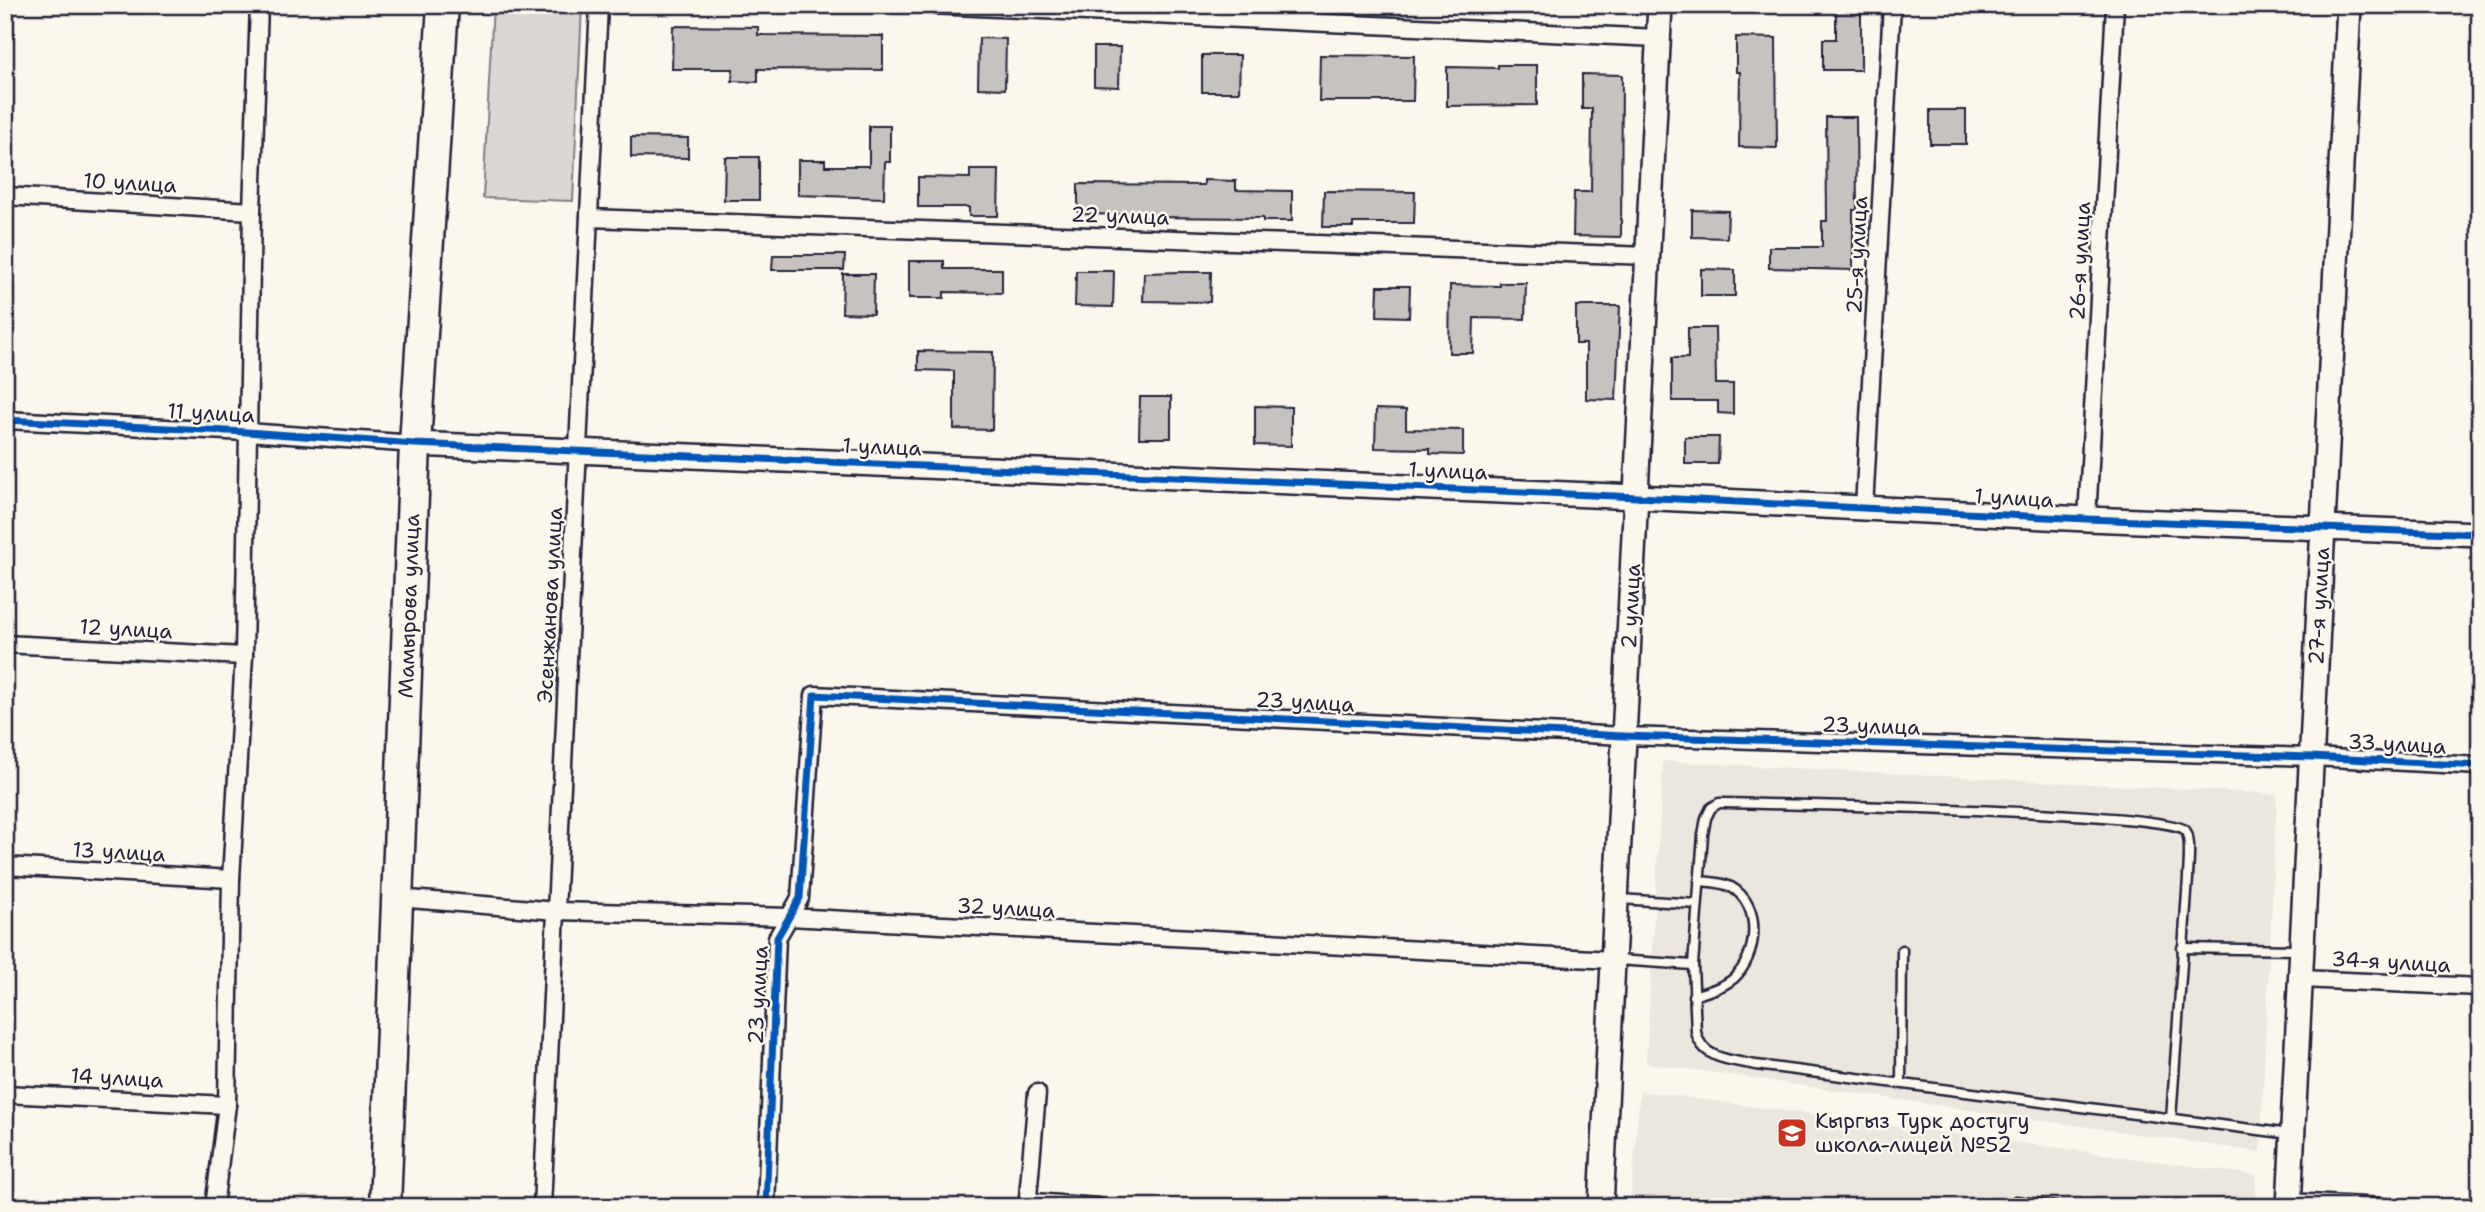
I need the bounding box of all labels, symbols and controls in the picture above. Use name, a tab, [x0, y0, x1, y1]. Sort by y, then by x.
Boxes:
street label: 10 улица	[83, 167, 177, 199]
street label: 25-я улица	[1840, 195, 1874, 315]
street label: 22 улица	[1070, 200, 1170, 232]
street label: 26-я улица	[2063, 201, 2097, 321]
street label: 11 улица	[167, 397, 255, 429]
street label: 1 улица	[842, 432, 922, 462]
street label: 1 улица	[1408, 456, 1488, 486]
street label: 1 улица	[1974, 482, 2054, 514]
street label: Эсенжанова улица	[531, 506, 569, 704]
street label: Мамырова улица	[392, 513, 426, 699]
street label: 27-я улица	[2302, 546, 2336, 666]
street label: 2 улица	[1615, 563, 1647, 649]
street label: 12 улица	[79, 613, 173, 645]
street label: 23 улица	[1255, 685, 1355, 719]
street label: 23 улица	[1821, 710, 1921, 742]
street label: 33 улица	[2347, 727, 2447, 761]
street label: 13 улица	[72, 836, 166, 868]
street label: 32 улица	[956, 891, 1056, 925]
street label: 23 улица	[741, 945, 775, 1045]
street label: 34-я улица	[2331, 945, 2451, 979]
street label: 14 улица	[70, 1062, 164, 1094]
place label: Кыргыз Турк достугу школа-лицей №52	[1815, 1107, 2030, 1159]
school or university icon: Кыргыз Турк достугу школа-лицей №52	[1775, 1116, 1809, 1150]

